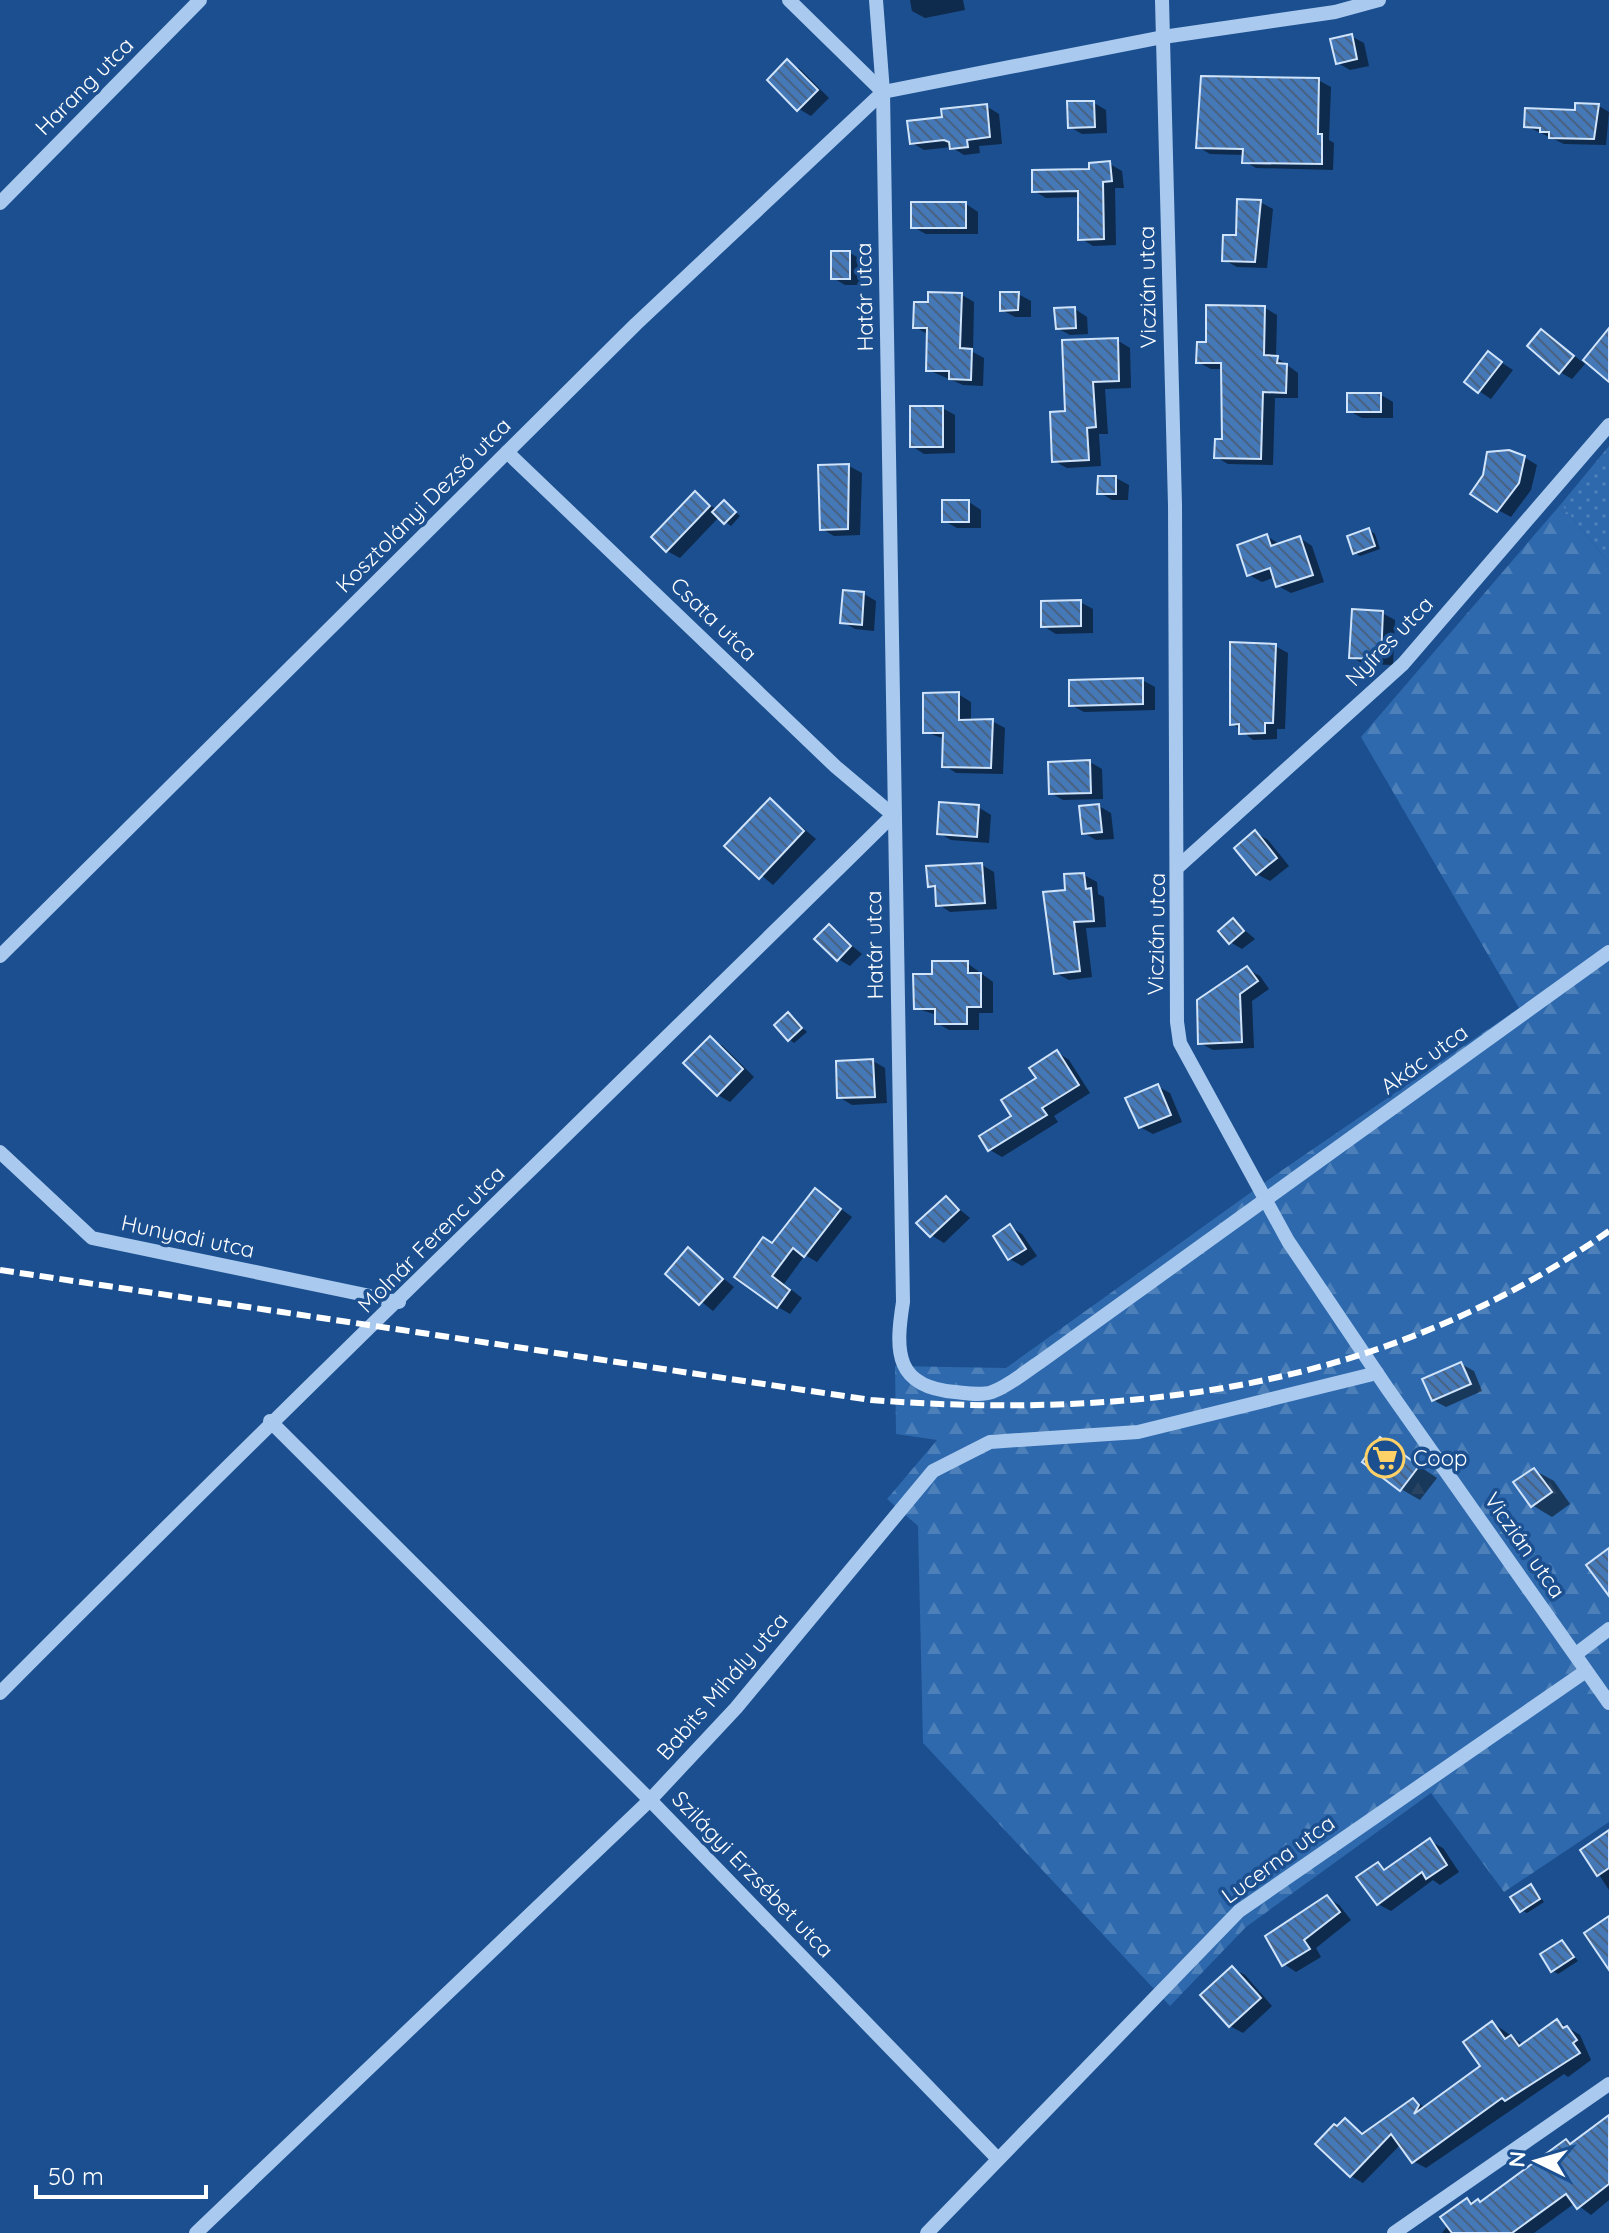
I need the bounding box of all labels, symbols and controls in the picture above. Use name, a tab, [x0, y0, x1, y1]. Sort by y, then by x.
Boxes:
street label: Harang utca	[29, 31, 139, 141]
street label: Viczián utca	[1132, 225, 1162, 349]
street label: Határ utca	[849, 242, 879, 352]
street label: Kosztolányi Dezső utca	[329, 411, 517, 599]
street label: Csata utca	[665, 571, 763, 667]
street label: Nyíres utca	[1339, 590, 1439, 692]
street label: Viczián utca	[1141, 872, 1171, 996]
street label: Határ utca	[859, 890, 889, 1000]
street label: Akác utca	[1375, 1018, 1473, 1100]
street label: Molnár Ferenc utca	[352, 1160, 510, 1318]
street label: Hunyadi utca	[119, 1208, 257, 1264]
supermarket icon: Coop	[1364, 1437, 1406, 1479]
place label: Coop	[1413, 1444, 1467, 1472]
street label: Viczián utca	[1478, 1487, 1572, 1603]
street label: Babits Mihály utca	[650, 1606, 794, 1766]
street label: Szilágyi Erzsébet utca	[666, 1785, 840, 1963]
street label: Lucerna utca	[1216, 1809, 1340, 1909]
north arrow	[1497, 2121, 1577, 2201]
scale bar	[36, 2149, 206, 2199]
text: N	[1502, 2150, 1532, 2169]
text: 50 m	[48, 2161, 104, 2191]

